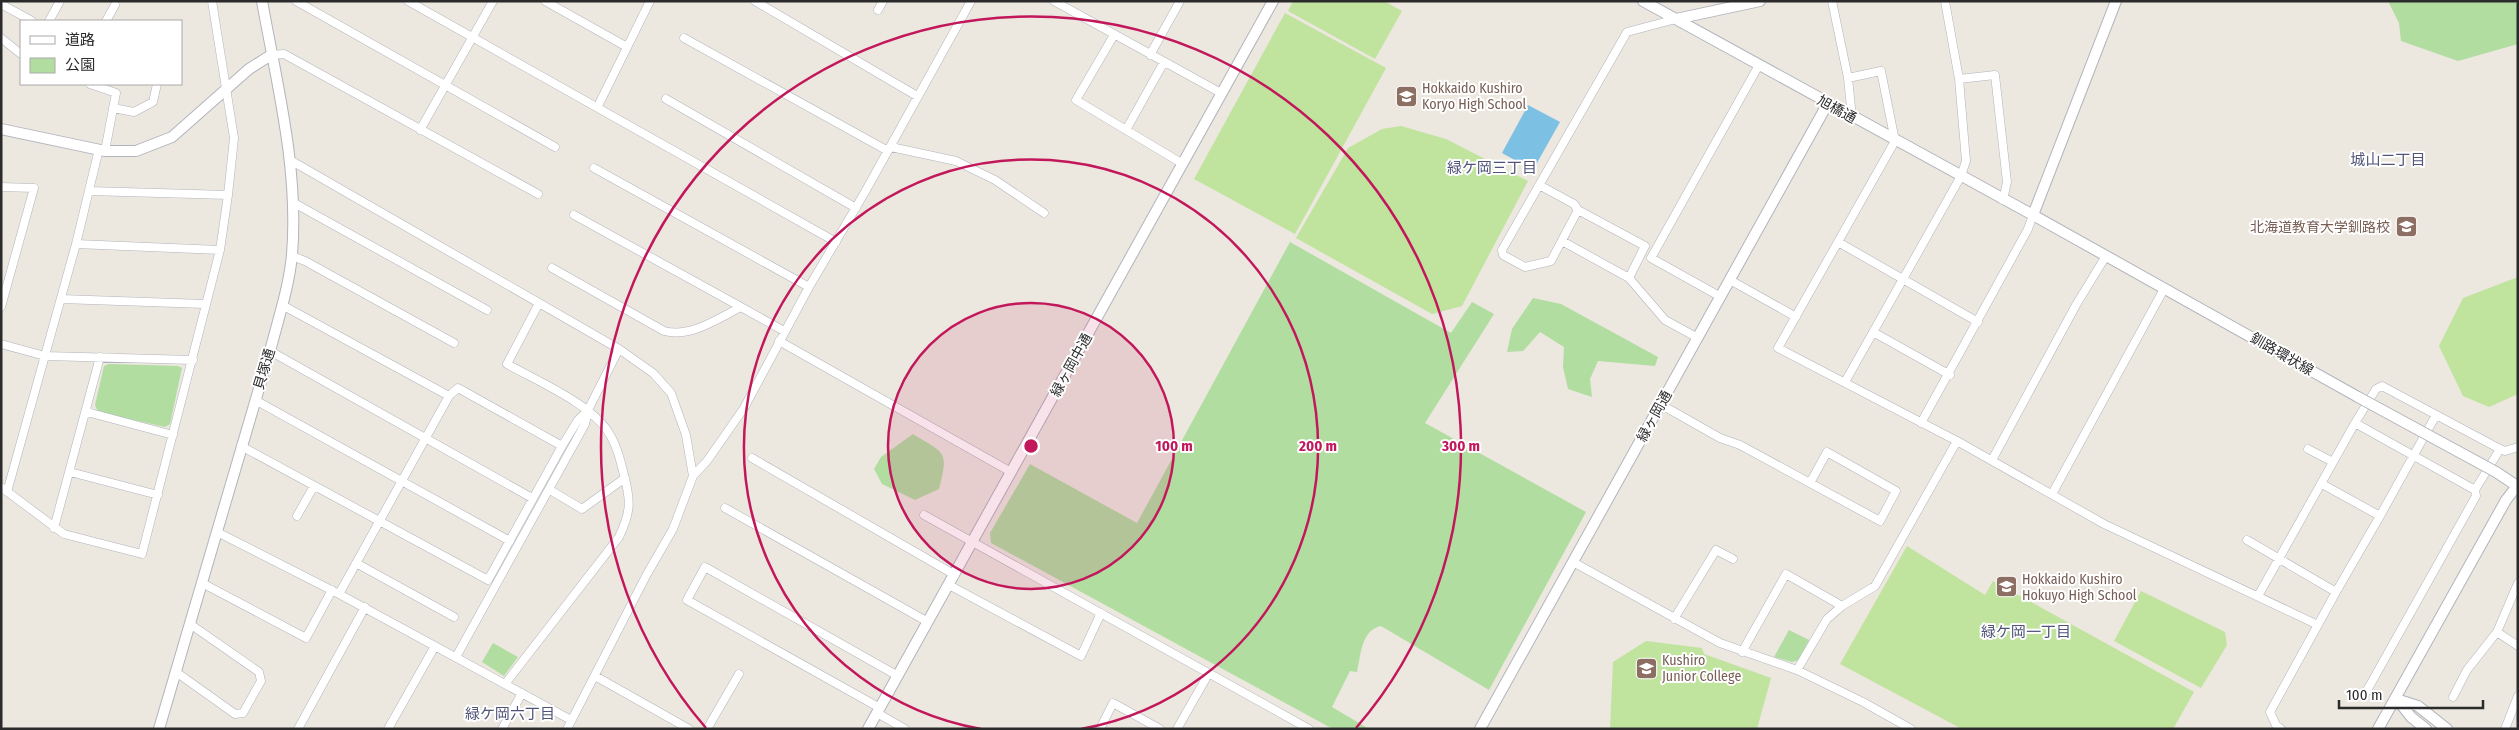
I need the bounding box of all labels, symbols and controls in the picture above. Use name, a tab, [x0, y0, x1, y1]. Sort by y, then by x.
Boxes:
legend	[20, 20, 182, 85]
text: 道路	[65, 31, 95, 49]
text: 公園	[65, 56, 95, 74]
place label: Hokkaido Kushiro Koryo High School	[1422, 80, 1527, 113]
school or university icon: Hokkaido Kushiro Koryo High School	[1394, 84, 1418, 108]
street label: 旭橋通	[1814, 92, 1859, 127]
district label: 城山二丁目	[2350, 151, 2426, 169]
district label: 緑ケ岡三丁目	[1447, 159, 1537, 177]
school or university icon: 北海道教育大学釧路校	[2394, 215, 2418, 239]
place label: 北海道教育大学釧路校	[2250, 219, 2390, 236]
street label: 釧路環状線	[2247, 330, 2316, 379]
street label: 緑ヶ岡中通	[1047, 331, 1096, 400]
street label: 貝塚通	[250, 347, 279, 392]
street label: 緑ヶ岡通	[1633, 388, 1675, 445]
centre of rings	[1022, 437, 1040, 455]
text: 100 m	[1155, 437, 1193, 455]
text: 200 m	[1298, 437, 1337, 455]
text: 300 m	[1441, 437, 1480, 455]
place label: Hokkaido Kushiro Hokuyo High School	[2022, 571, 2137, 604]
school or university icon: Hokkaido Kushiro Hokuyo High School	[1994, 575, 2018, 599]
district label: 緑ケ岡一丁目	[1981, 623, 2071, 641]
place label: Kushiro Junior College	[1662, 652, 1741, 685]
school or university icon: Kushiro Junior College	[1634, 656, 1658, 680]
scale bar	[2339, 678, 2483, 710]
text: 100 m	[2346, 686, 2383, 704]
district label: 緑ケ岡六丁目	[465, 705, 555, 723]

